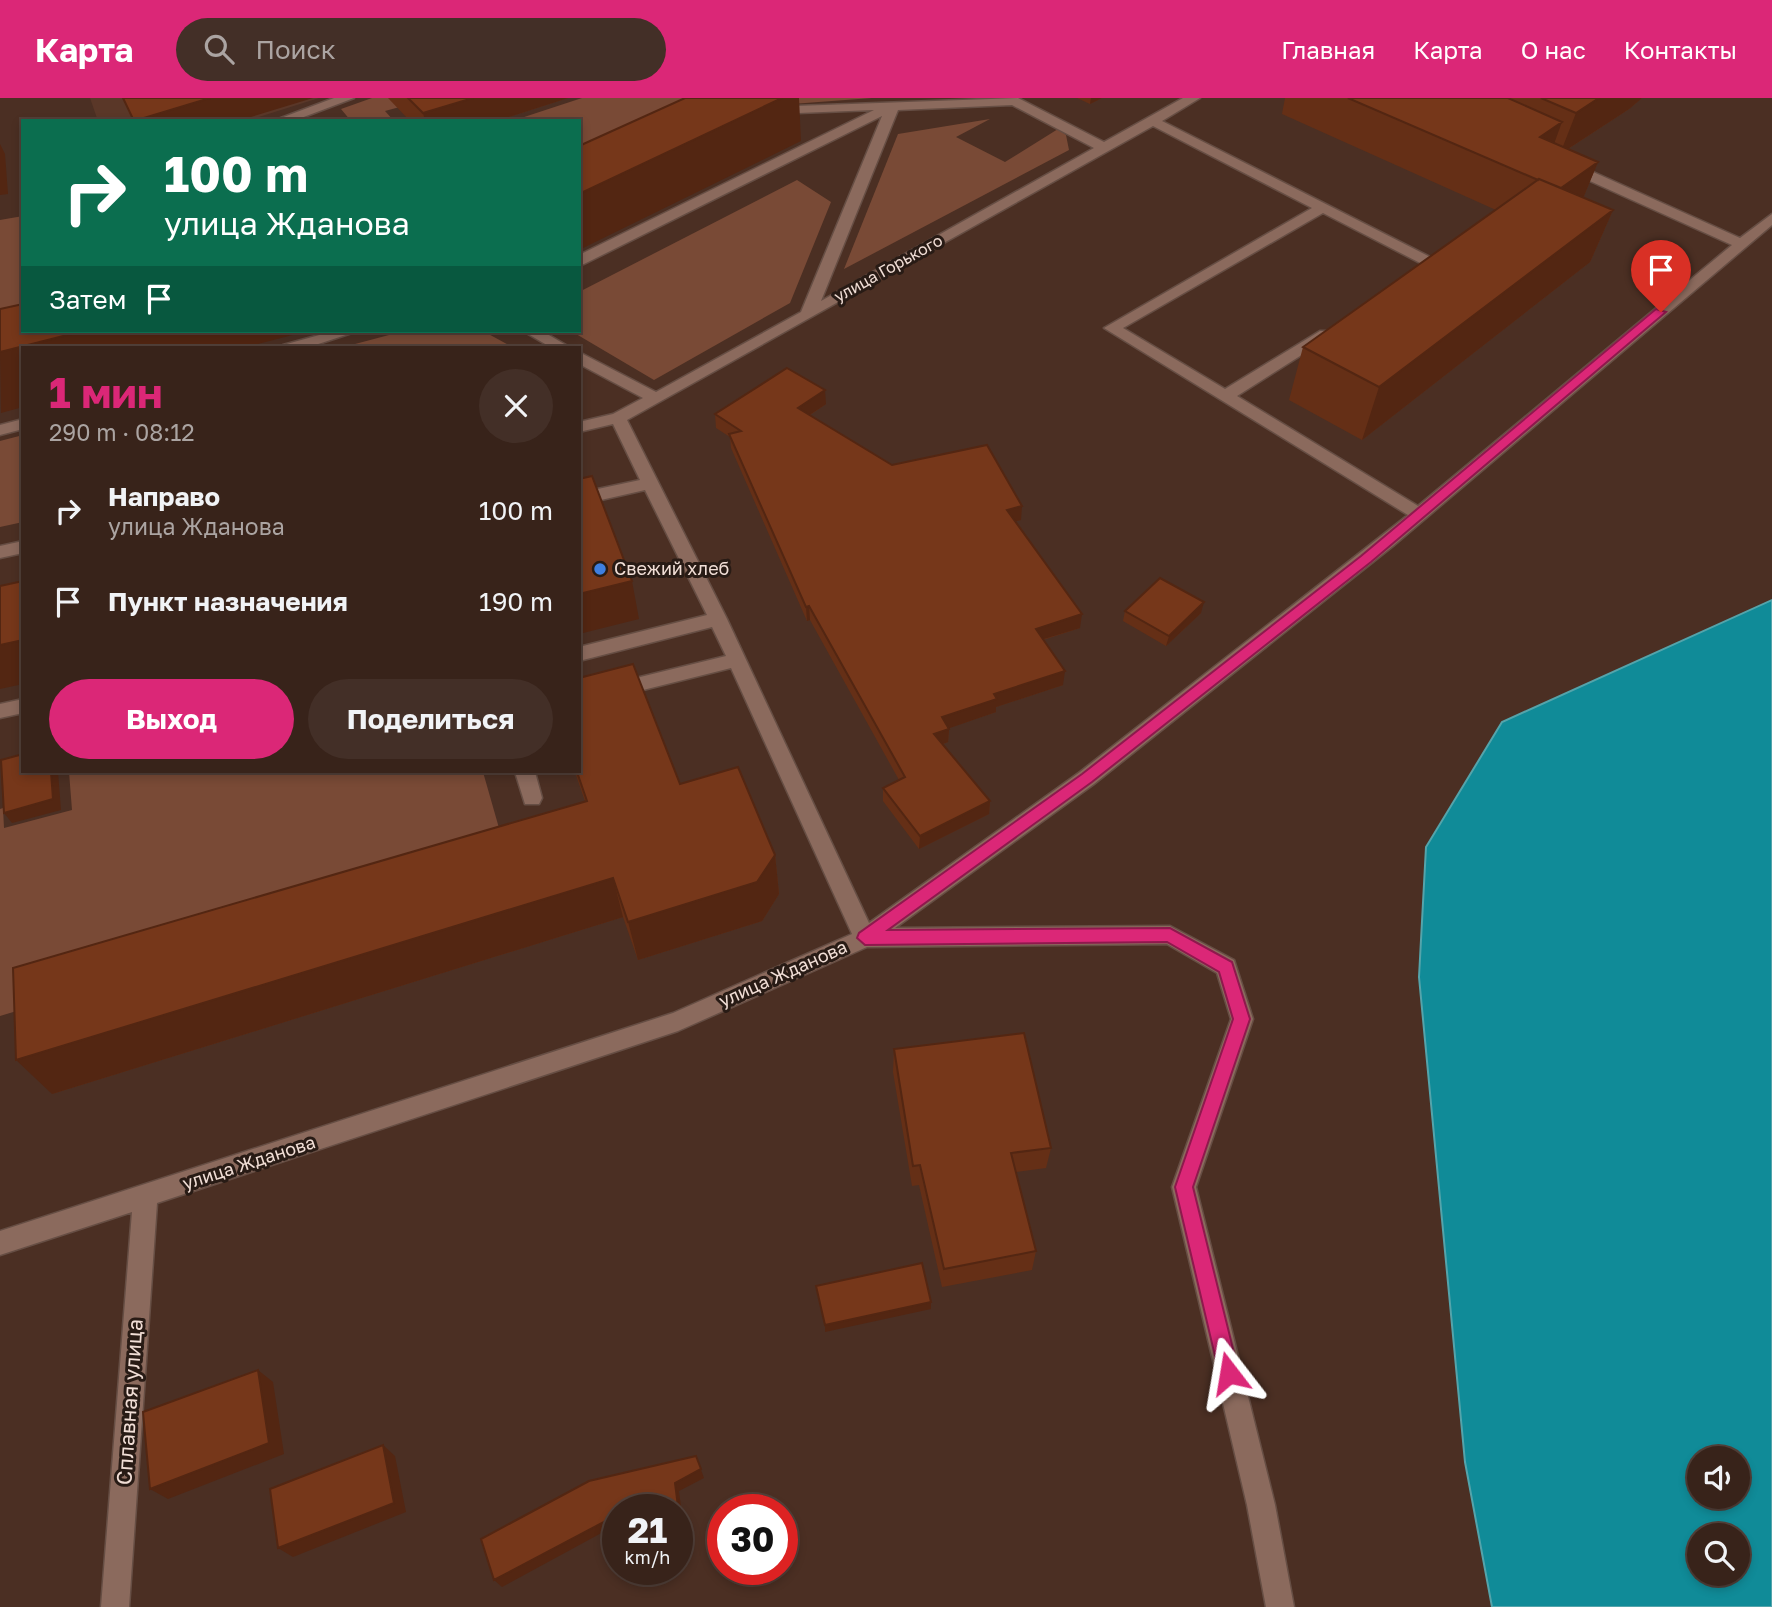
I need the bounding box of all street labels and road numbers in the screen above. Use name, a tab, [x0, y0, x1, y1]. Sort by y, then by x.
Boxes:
street label: улица Горького	[830, 230, 946, 306]
street label: улица Жданова	[715, 935, 850, 1011]
street label: улица Жданова	[180, 1130, 318, 1194]
street label: Сплавная улица	[110, 1318, 148, 1486]

